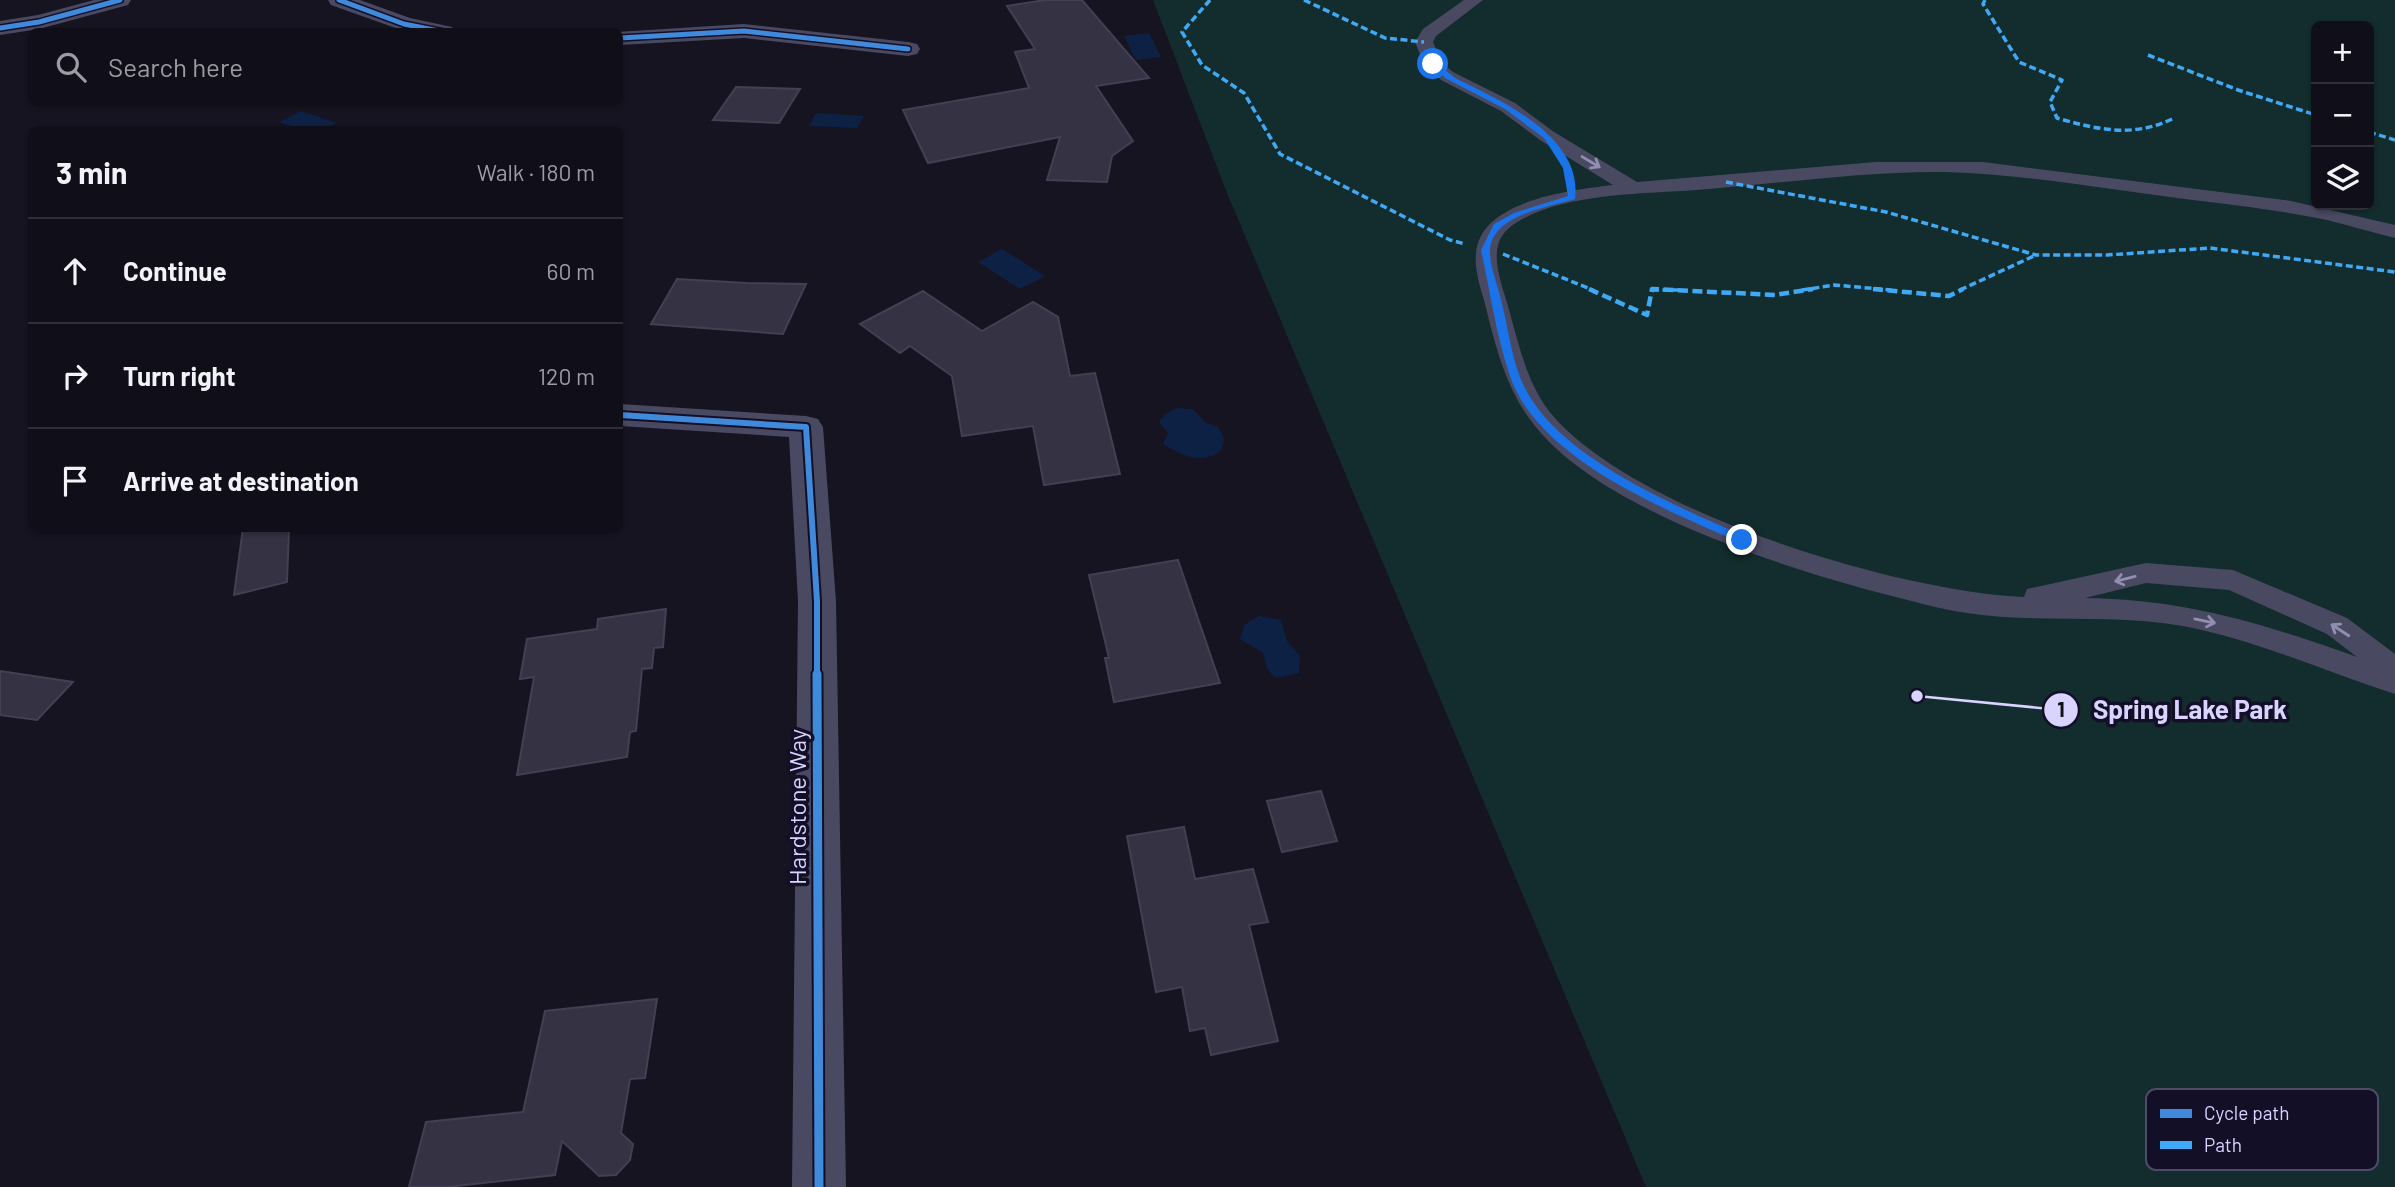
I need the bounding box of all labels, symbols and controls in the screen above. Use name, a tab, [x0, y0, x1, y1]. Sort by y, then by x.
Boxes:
map controls	[2311, 21, 2374, 210]
button: +	[2311, 21, 2374, 84]
search box	[28, 28, 623, 105]
icon: search	[52, 48, 90, 86]
route start	[1417, 48, 1448, 79]
text: Search here	[108, 51, 243, 82]
button: −	[2311, 84, 2374, 147]
button: layers	[2311, 147, 2374, 210]
text: 3 min	[56, 154, 127, 190]
one-way arrow	[1580, 156, 1600, 170]
text: Walk · 180 m	[477, 158, 595, 186]
icon: ahead	[56, 252, 94, 290]
text: Continue	[123, 255, 227, 286]
text: 60 m	[547, 257, 595, 285]
icon: right	[56, 357, 94, 395]
text: Turn right	[123, 360, 236, 391]
text: 120 m	[538, 362, 595, 390]
icon: arrive	[56, 462, 94, 500]
text: Arrive at destination	[123, 465, 359, 496]
route end	[1726, 524, 1757, 555]
one-way arrow	[2114, 573, 2137, 586]
one-way arrow	[2193, 614, 2216, 628]
one-way arrow	[2331, 622, 2350, 637]
callout: Spring Lake Park	[2044, 686, 2301, 733]
text: Spring Lake Park	[2093, 693, 2287, 724]
text: 1	[2057, 696, 2065, 721]
street label: Hardstone Way	[782, 729, 811, 885]
legend	[2146, 1089, 2378, 1170]
text: Cycle path	[2204, 1101, 2289, 1124]
text: Path	[2204, 1133, 2242, 1156]

